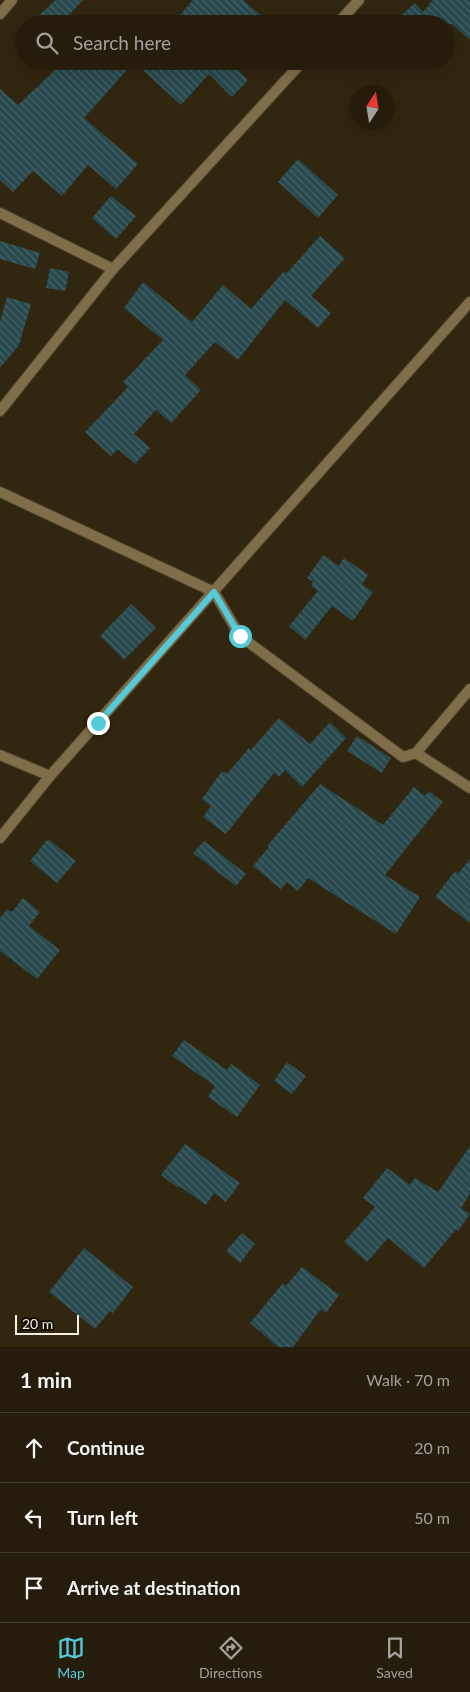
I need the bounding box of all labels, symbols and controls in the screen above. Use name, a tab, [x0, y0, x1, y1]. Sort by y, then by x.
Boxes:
search box	[15, 15, 455, 70]
icon: search	[33, 29, 61, 57]
text: Search here	[73, 31, 171, 54]
north arrow	[350, 85, 395, 130]
route start	[229, 625, 252, 648]
route end	[87, 712, 110, 735]
scale bar	[15, 1312, 79, 1335]
text: 20 m	[22, 1315, 53, 1332]
text: 1 min	[20, 1367, 72, 1392]
text: Walk · 70 m	[366, 1370, 450, 1389]
icon: ahead	[20, 1434, 48, 1462]
text: Continue	[67, 1436, 145, 1459]
text: 20 m	[414, 1438, 450, 1457]
icon: left	[20, 1504, 48, 1532]
text: Turn left	[67, 1506, 138, 1529]
text: 50 m	[414, 1508, 450, 1527]
icon: arrive	[20, 1574, 48, 1602]
text: Arrive at destination	[67, 1576, 240, 1599]
tab: Map	[57, 1634, 85, 1681]
tab: Directions	[199, 1634, 262, 1681]
tab: Saved	[376, 1634, 413, 1681]

